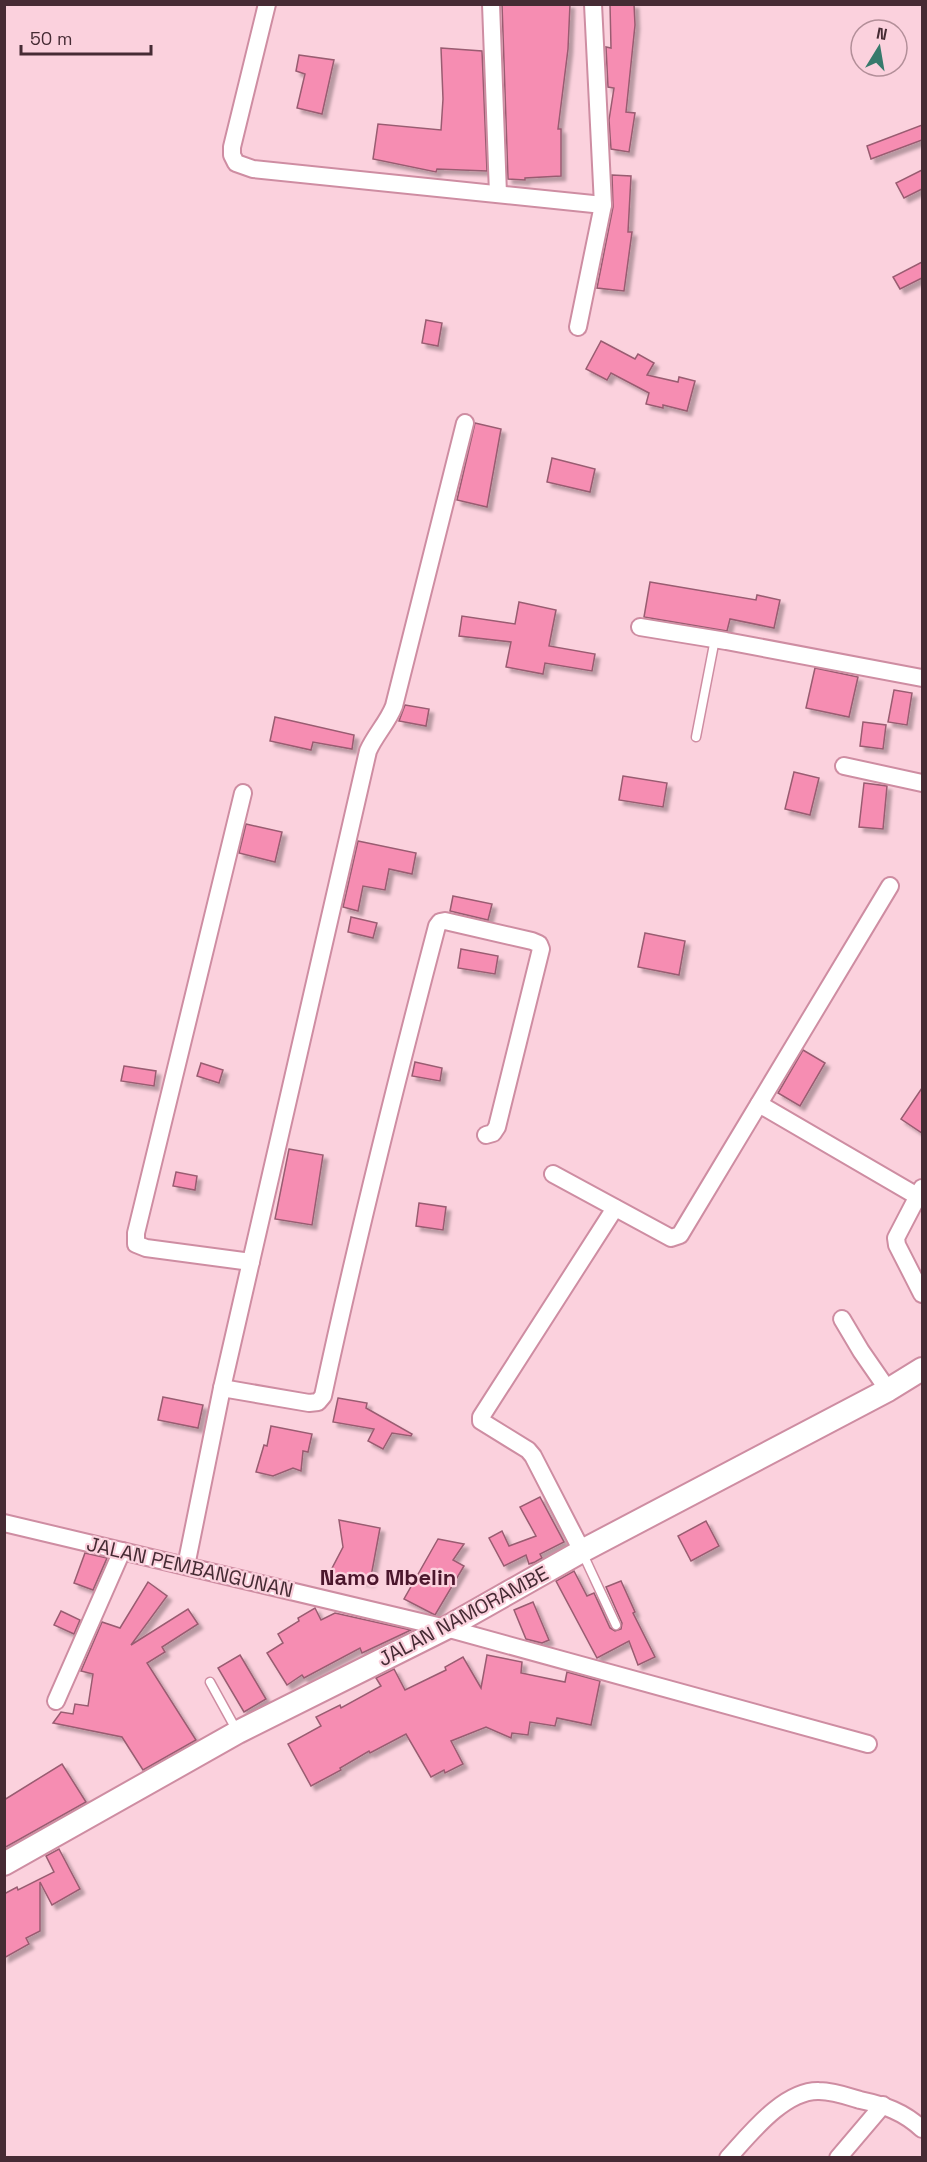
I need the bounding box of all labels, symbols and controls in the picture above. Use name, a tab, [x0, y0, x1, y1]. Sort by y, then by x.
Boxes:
scale bar	[21, 18, 152, 56]
north arrow	[849, 18, 909, 78]
text: N	[874, 22, 889, 45]
text: 50 m	[30, 27, 72, 50]
street label: JALAN PEMBANGUNAN	[84, 1531, 296, 1603]
street label: JALAN NAMORAMBE	[373, 1560, 553, 1672]
district label: Namo Mbelin	[320, 1563, 456, 1591]

